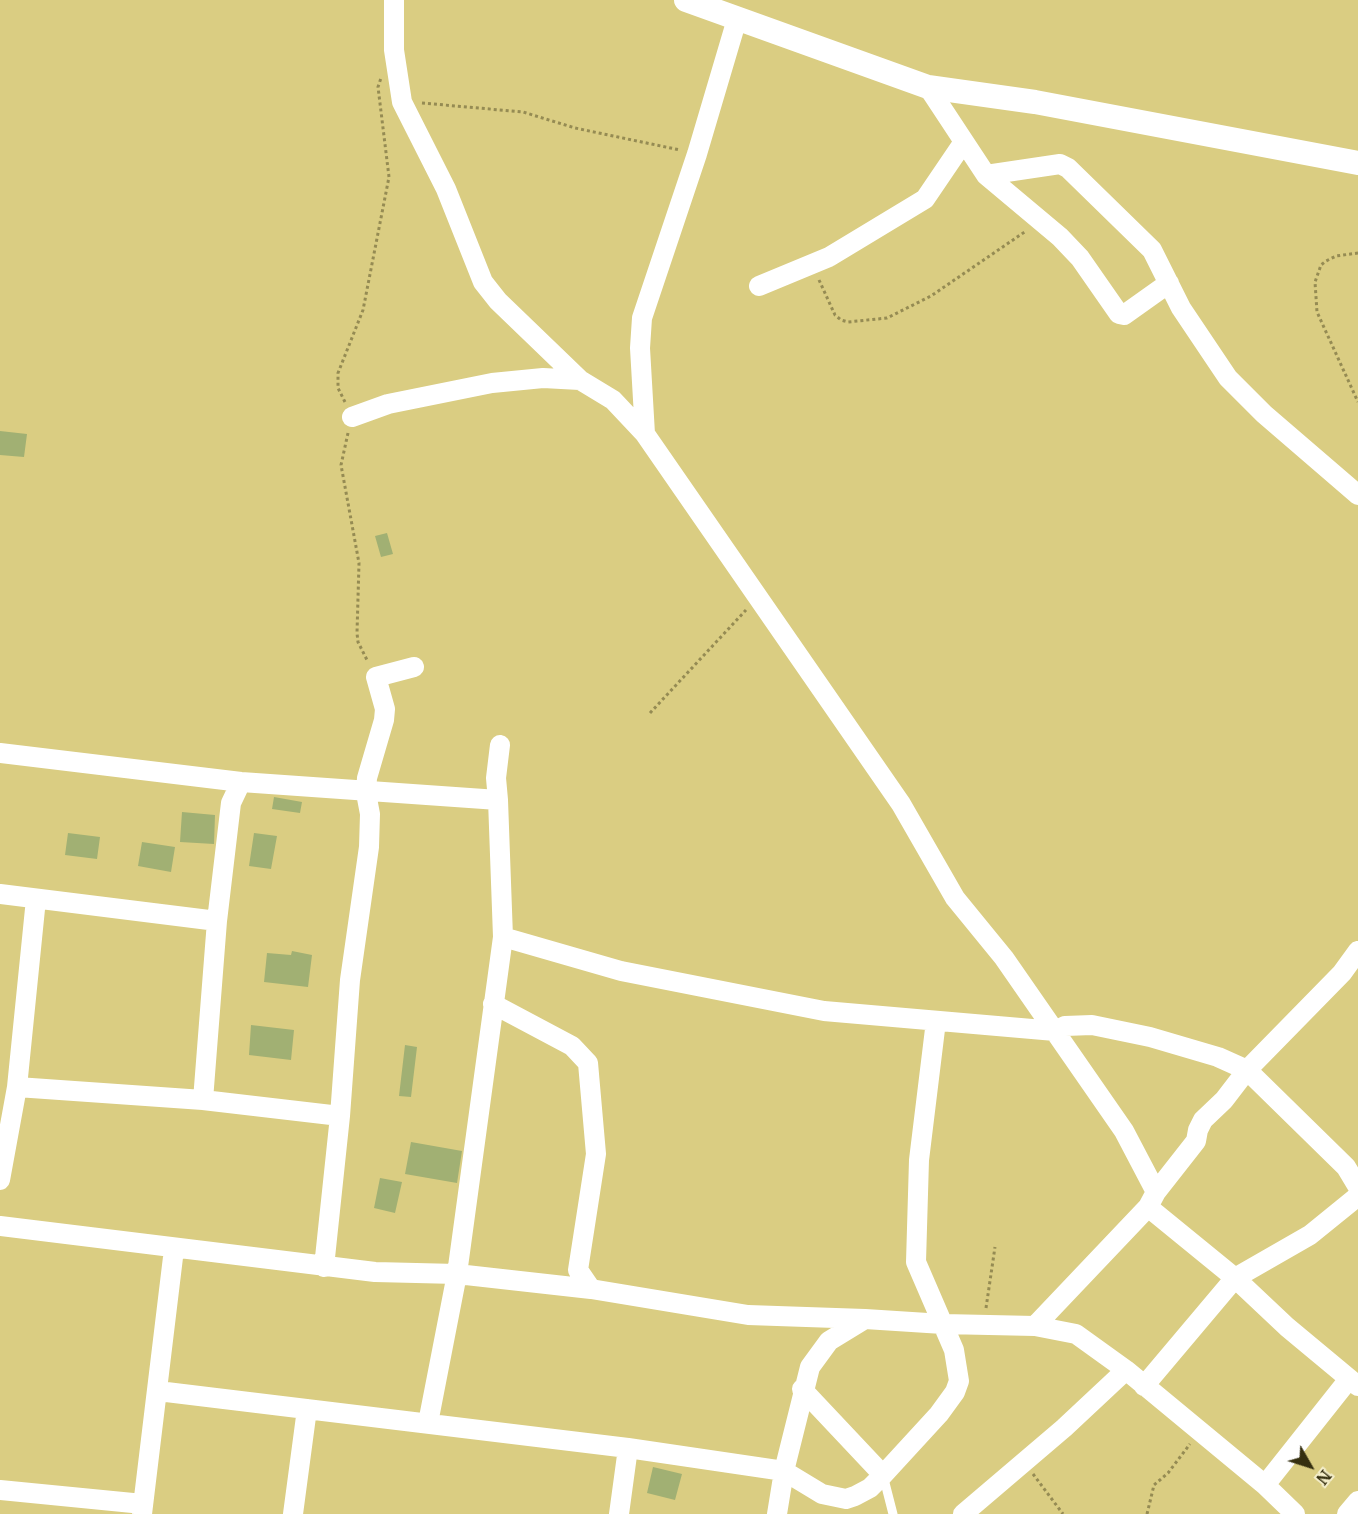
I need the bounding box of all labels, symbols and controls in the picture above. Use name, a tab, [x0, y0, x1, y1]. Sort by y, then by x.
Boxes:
north arrow	[1280, 1436, 1340, 1496]
text: N	[1312, 1466, 1336, 1489]

